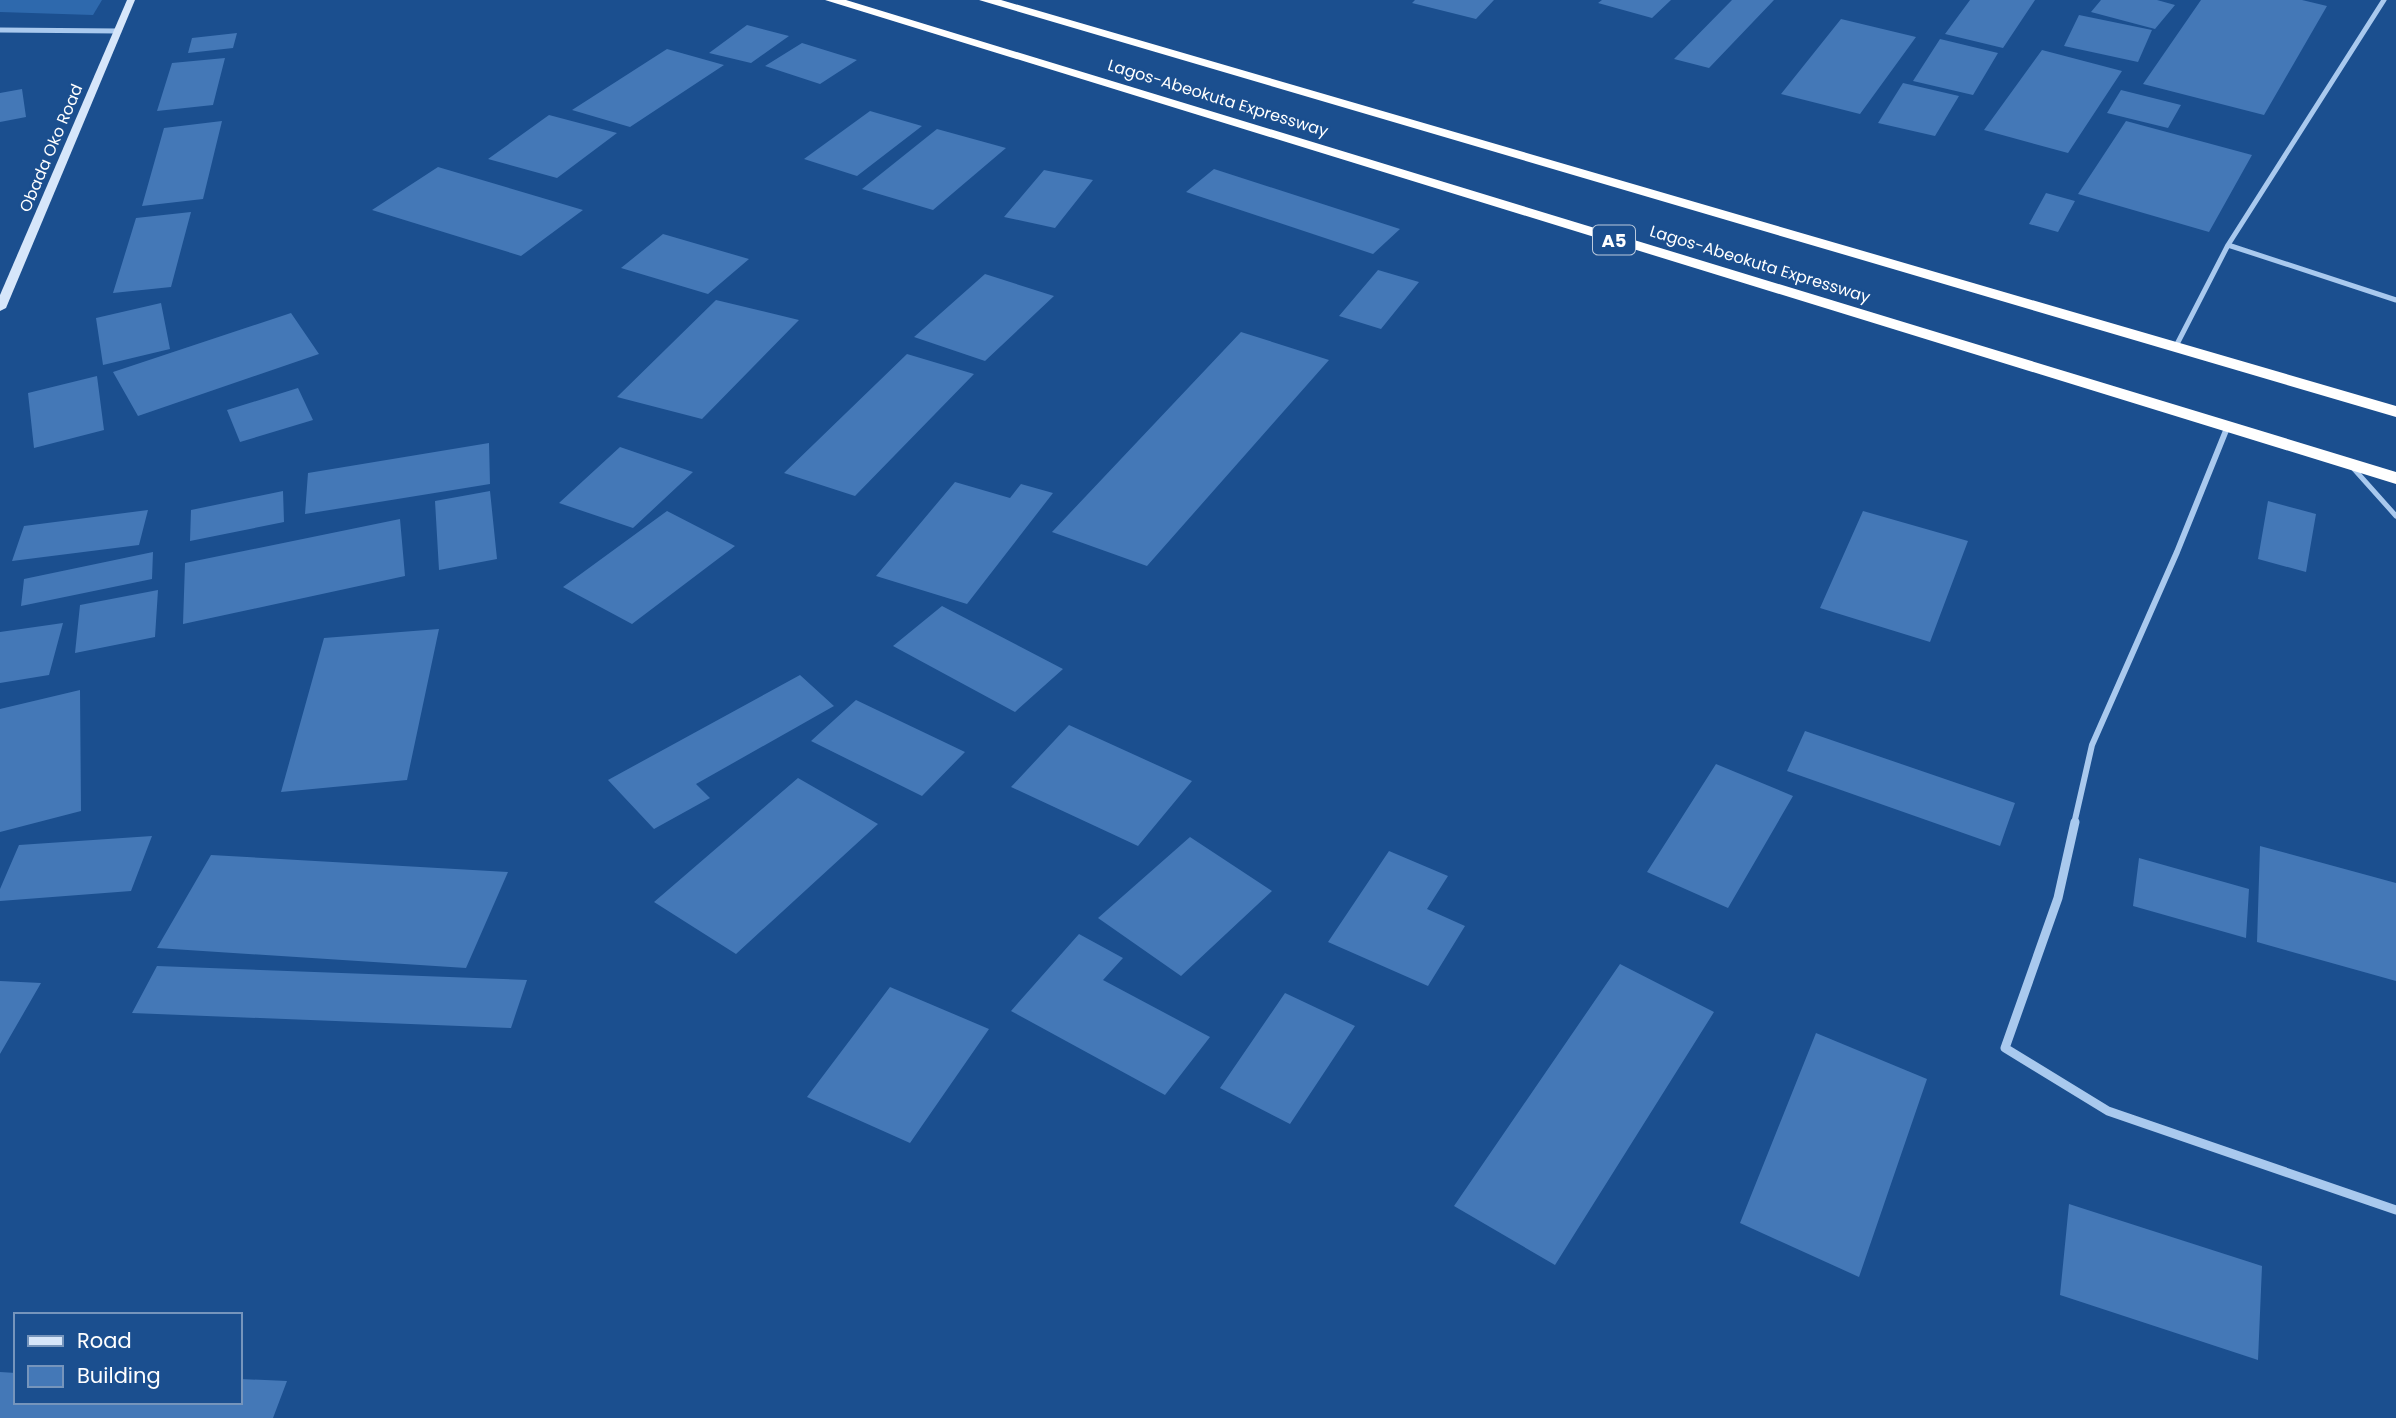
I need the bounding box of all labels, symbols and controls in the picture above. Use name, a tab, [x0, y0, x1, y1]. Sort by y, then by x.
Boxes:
street label: Lagos-Abeokuta Expressway	[1105, 53, 1331, 143]
street label: Obada Oko Road	[14, 80, 88, 216]
street label: Lagos-Abeokuta Expressway	[1647, 219, 1873, 309]
road number: A5	[1593, 226, 1635, 254]
legend	[14, 1313, 242, 1404]
text: Road	[77, 1326, 132, 1355]
text: Building	[77, 1361, 161, 1390]

